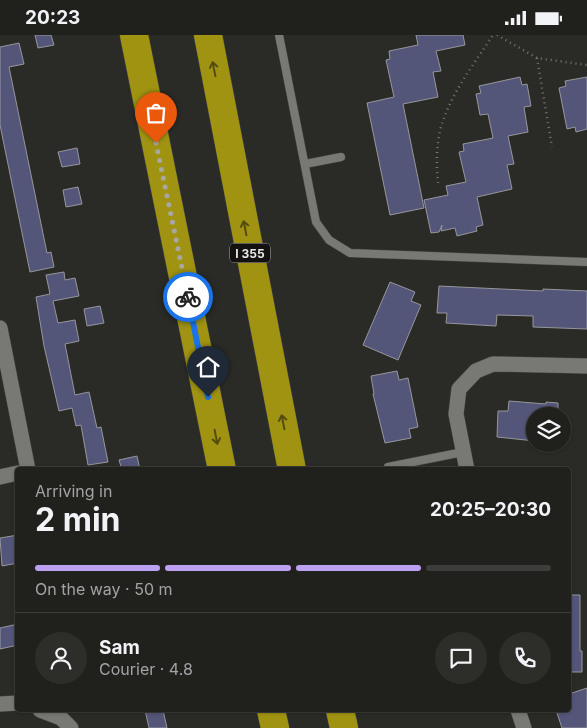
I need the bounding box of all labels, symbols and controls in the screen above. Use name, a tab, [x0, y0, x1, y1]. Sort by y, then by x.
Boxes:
text: 20:23	[25, 6, 80, 29]
one-way arrow	[209, 61, 219, 77]
pin	[135, 92, 177, 143]
icon: bag	[142, 99, 170, 127]
one-way arrow	[240, 221, 250, 237]
road number: I 355	[230, 243, 270, 263]
courier	[163, 272, 213, 322]
icon: bike	[174, 283, 202, 311]
pin	[187, 346, 229, 397]
icon: home	[194, 353, 222, 381]
map controls	[526, 407, 571, 452]
button: layers	[526, 407, 571, 452]
one-way arrow	[278, 415, 287, 431]
one-way arrow	[212, 428, 221, 444]
text: Arriving in	[35, 481, 112, 501]
text: 20:25–20:30	[430, 498, 551, 521]
text: 2 min	[35, 500, 121, 539]
text: On the way · 50 m	[35, 579, 173, 599]
button: person	[35, 632, 87, 684]
button: chat	[435, 632, 487, 684]
button: phone	[499, 632, 551, 684]
text: Sam	[99, 636, 140, 659]
text: Courier · 4.8	[99, 659, 193, 679]

